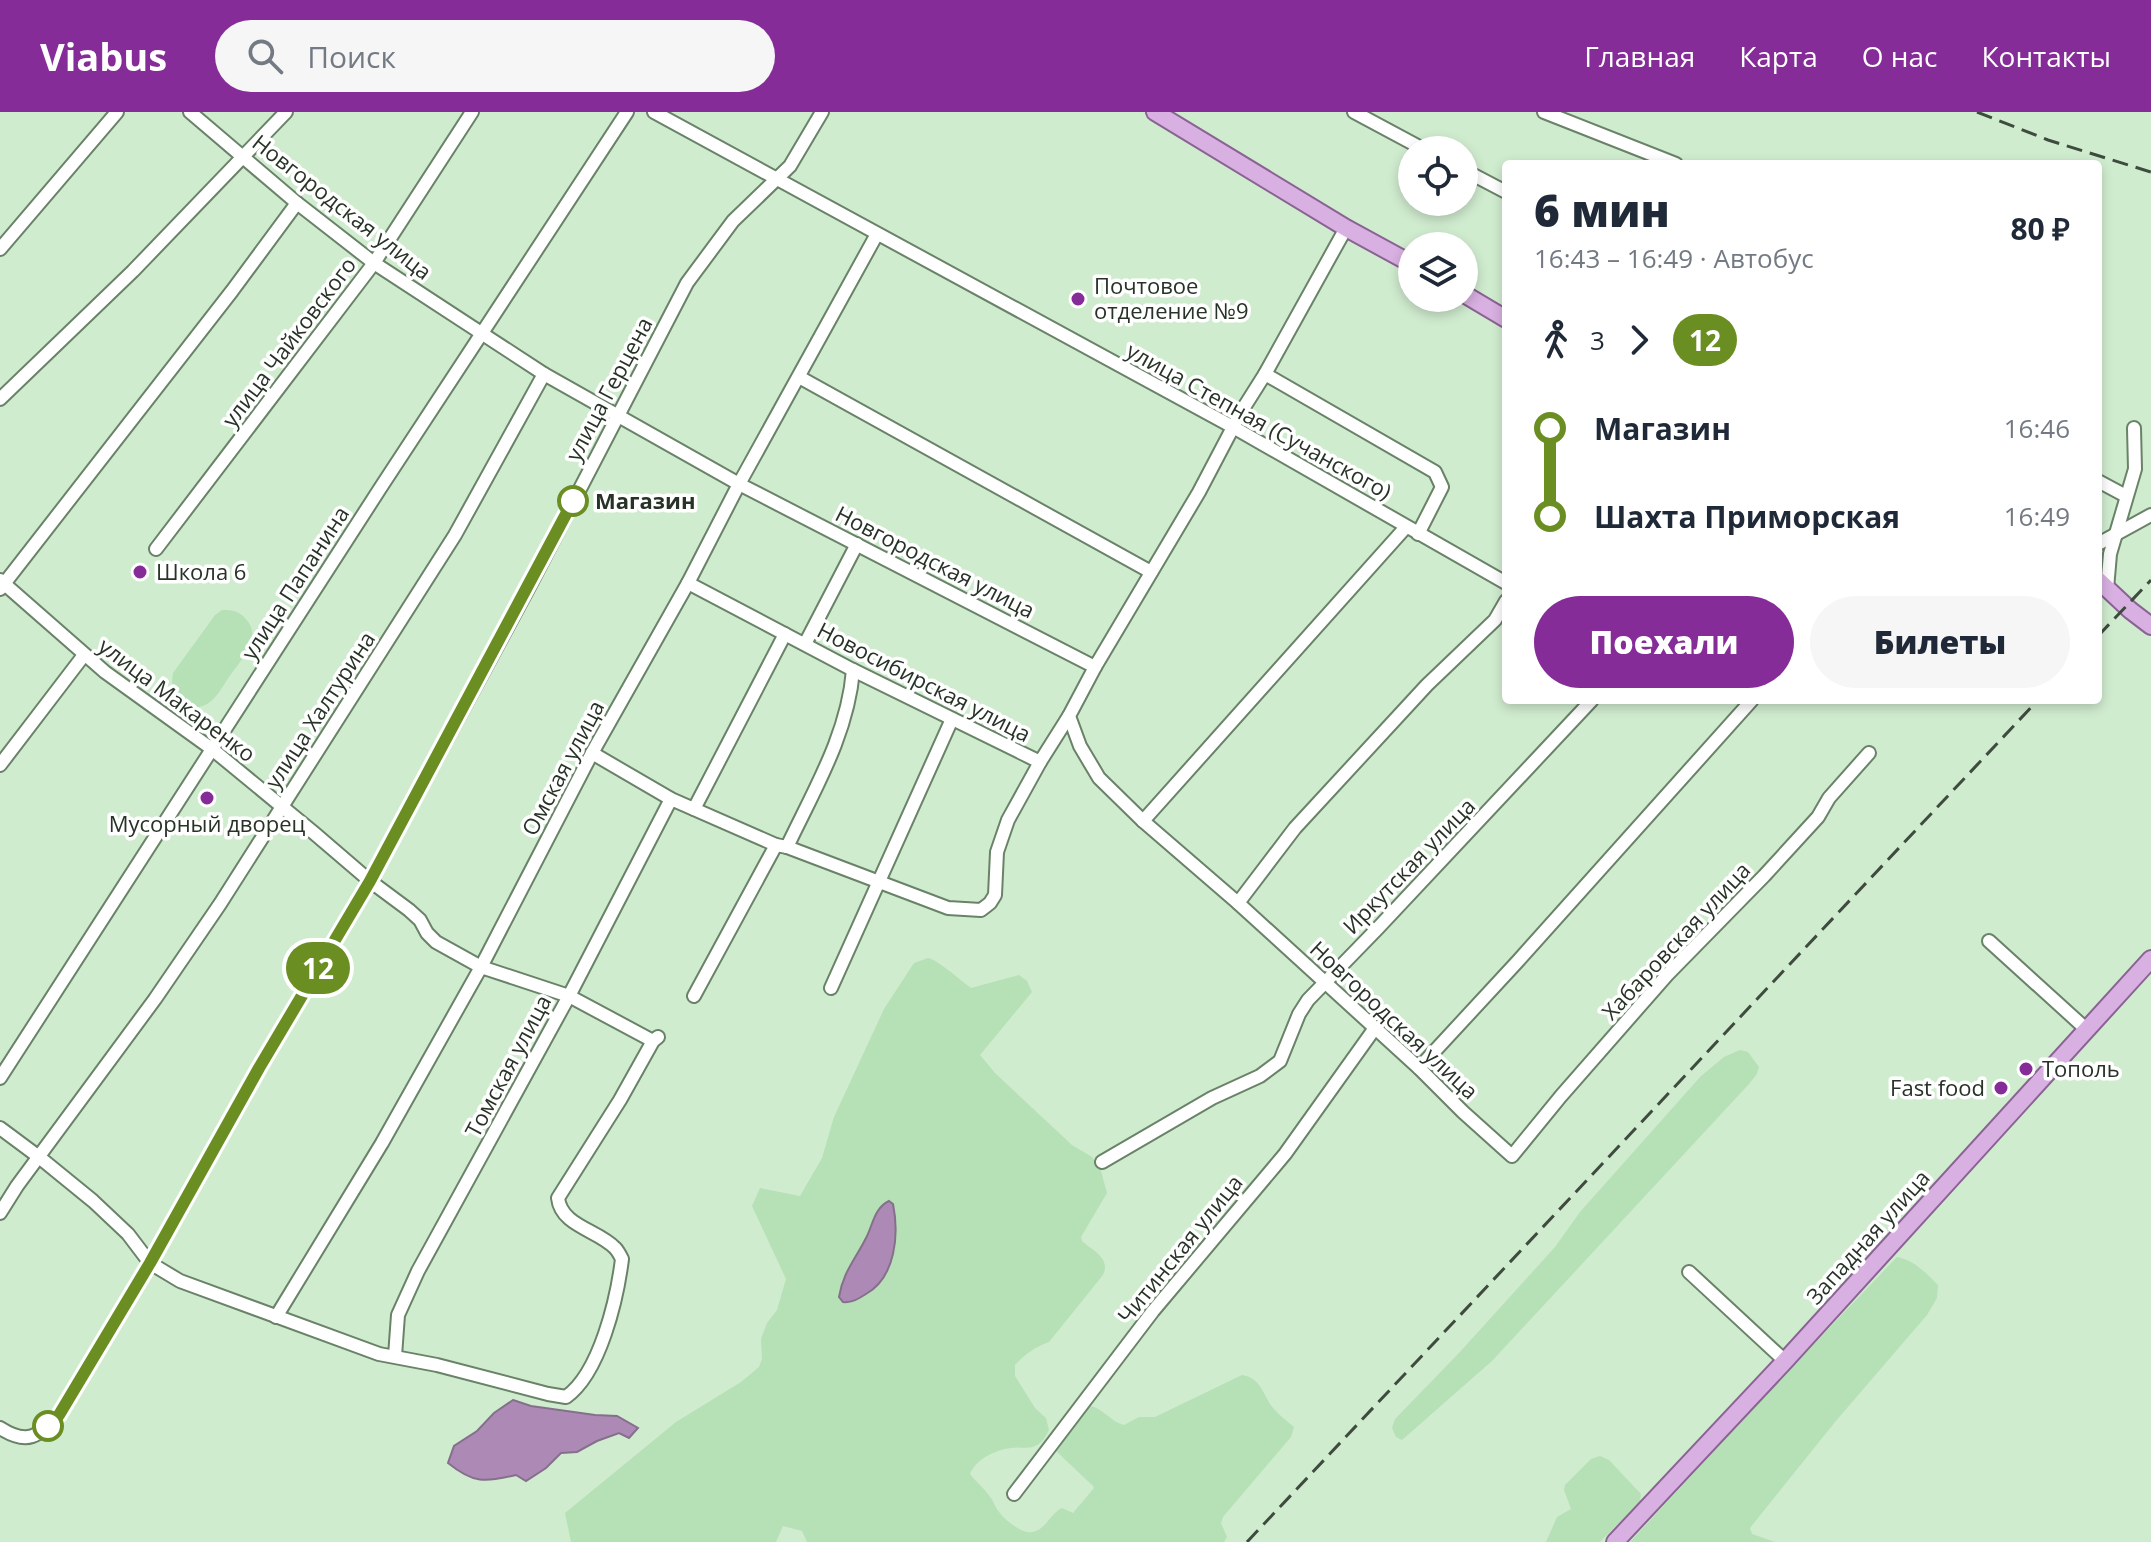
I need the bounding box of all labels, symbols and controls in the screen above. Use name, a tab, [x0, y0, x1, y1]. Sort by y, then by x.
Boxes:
search box	[215, 20, 775, 92]
text: Viabus	[40, 30, 167, 82]
icon: search	[243, 34, 287, 78]
text: Поиск	[307, 36, 396, 77]
text: Главная	[1584, 37, 1695, 75]
text: Карта	[1739, 37, 1818, 75]
text: О нас	[1862, 37, 1937, 75]
text: Контакты	[1981, 37, 2111, 75]
street label: Новгородская улица	[247, 127, 438, 286]
map controls	[1398, 136, 1478, 312]
button: locate	[1398, 136, 1478, 216]
text: 6 мин	[1534, 180, 1670, 240]
text: 80 ₽	[2010, 208, 2070, 249]
button: layers	[1398, 232, 1478, 312]
text: 16:43 – 16:49 · Автобус	[1534, 240, 1814, 276]
street label: улица Чайковского	[214, 250, 362, 433]
place label: Почтовое отделение №9	[1094, 270, 1249, 325]
marker: Почтовое отделение №9	[1069, 290, 1087, 308]
street label: улица Герцена	[558, 311, 659, 466]
icon: walk	[1534, 318, 1578, 362]
icon: forward	[1617, 318, 1661, 362]
text: 12	[1689, 321, 1721, 359]
text: 3	[1590, 322, 1605, 358]
street label: улица Степная (Сучанского)	[1122, 335, 1397, 506]
text: Магазин	[1594, 408, 1731, 449]
text: 16:46	[2004, 410, 2070, 446]
place label: Магазин	[595, 485, 695, 515]
marker: Магазин	[558, 486, 588, 516]
text: Шахта Приморская	[1594, 496, 1900, 537]
street label: Новгородская улица	[831, 498, 1040, 624]
text: 16:49	[2004, 498, 2070, 534]
street label: улица Папанина	[233, 500, 355, 665]
place label: Школа 6	[156, 556, 246, 586]
marker: Школа 6	[131, 563, 149, 581]
button: Поехали	[1534, 596, 1794, 688]
button: Билеты	[1810, 596, 2070, 688]
street label: Новосибирская улица	[813, 614, 1036, 748]
street label: улица Халтурина	[257, 625, 381, 794]
street label: улица Макаренко	[93, 630, 262, 768]
street label: Омская улица	[514, 695, 610, 840]
marker: Мусорный дворец	[198, 789, 216, 807]
street label: Иркутская улица	[1335, 791, 1481, 940]
place label: Мусорный дворец	[109, 808, 306, 838]
street label: Хабаровская улица	[1594, 855, 1756, 1026]
street label: Новгородская улица	[1304, 933, 1485, 1105]
line badge: 12	[282, 942, 354, 994]
text: 12	[302, 949, 334, 987]
street label: Томская улица	[457, 989, 557, 1142]
place label: Тополь	[2042, 1053, 2120, 1083]
marker: Тополь	[2017, 1060, 2035, 1078]
place label: Fast food	[1890, 1072, 1985, 1102]
marker: Fast food	[1992, 1079, 2010, 1097]
street label: Западная улица	[1799, 1163, 1936, 1310]
street label: Читинская улица	[1110, 1168, 1249, 1329]
unlabelled marker	[33, 1411, 63, 1441]

